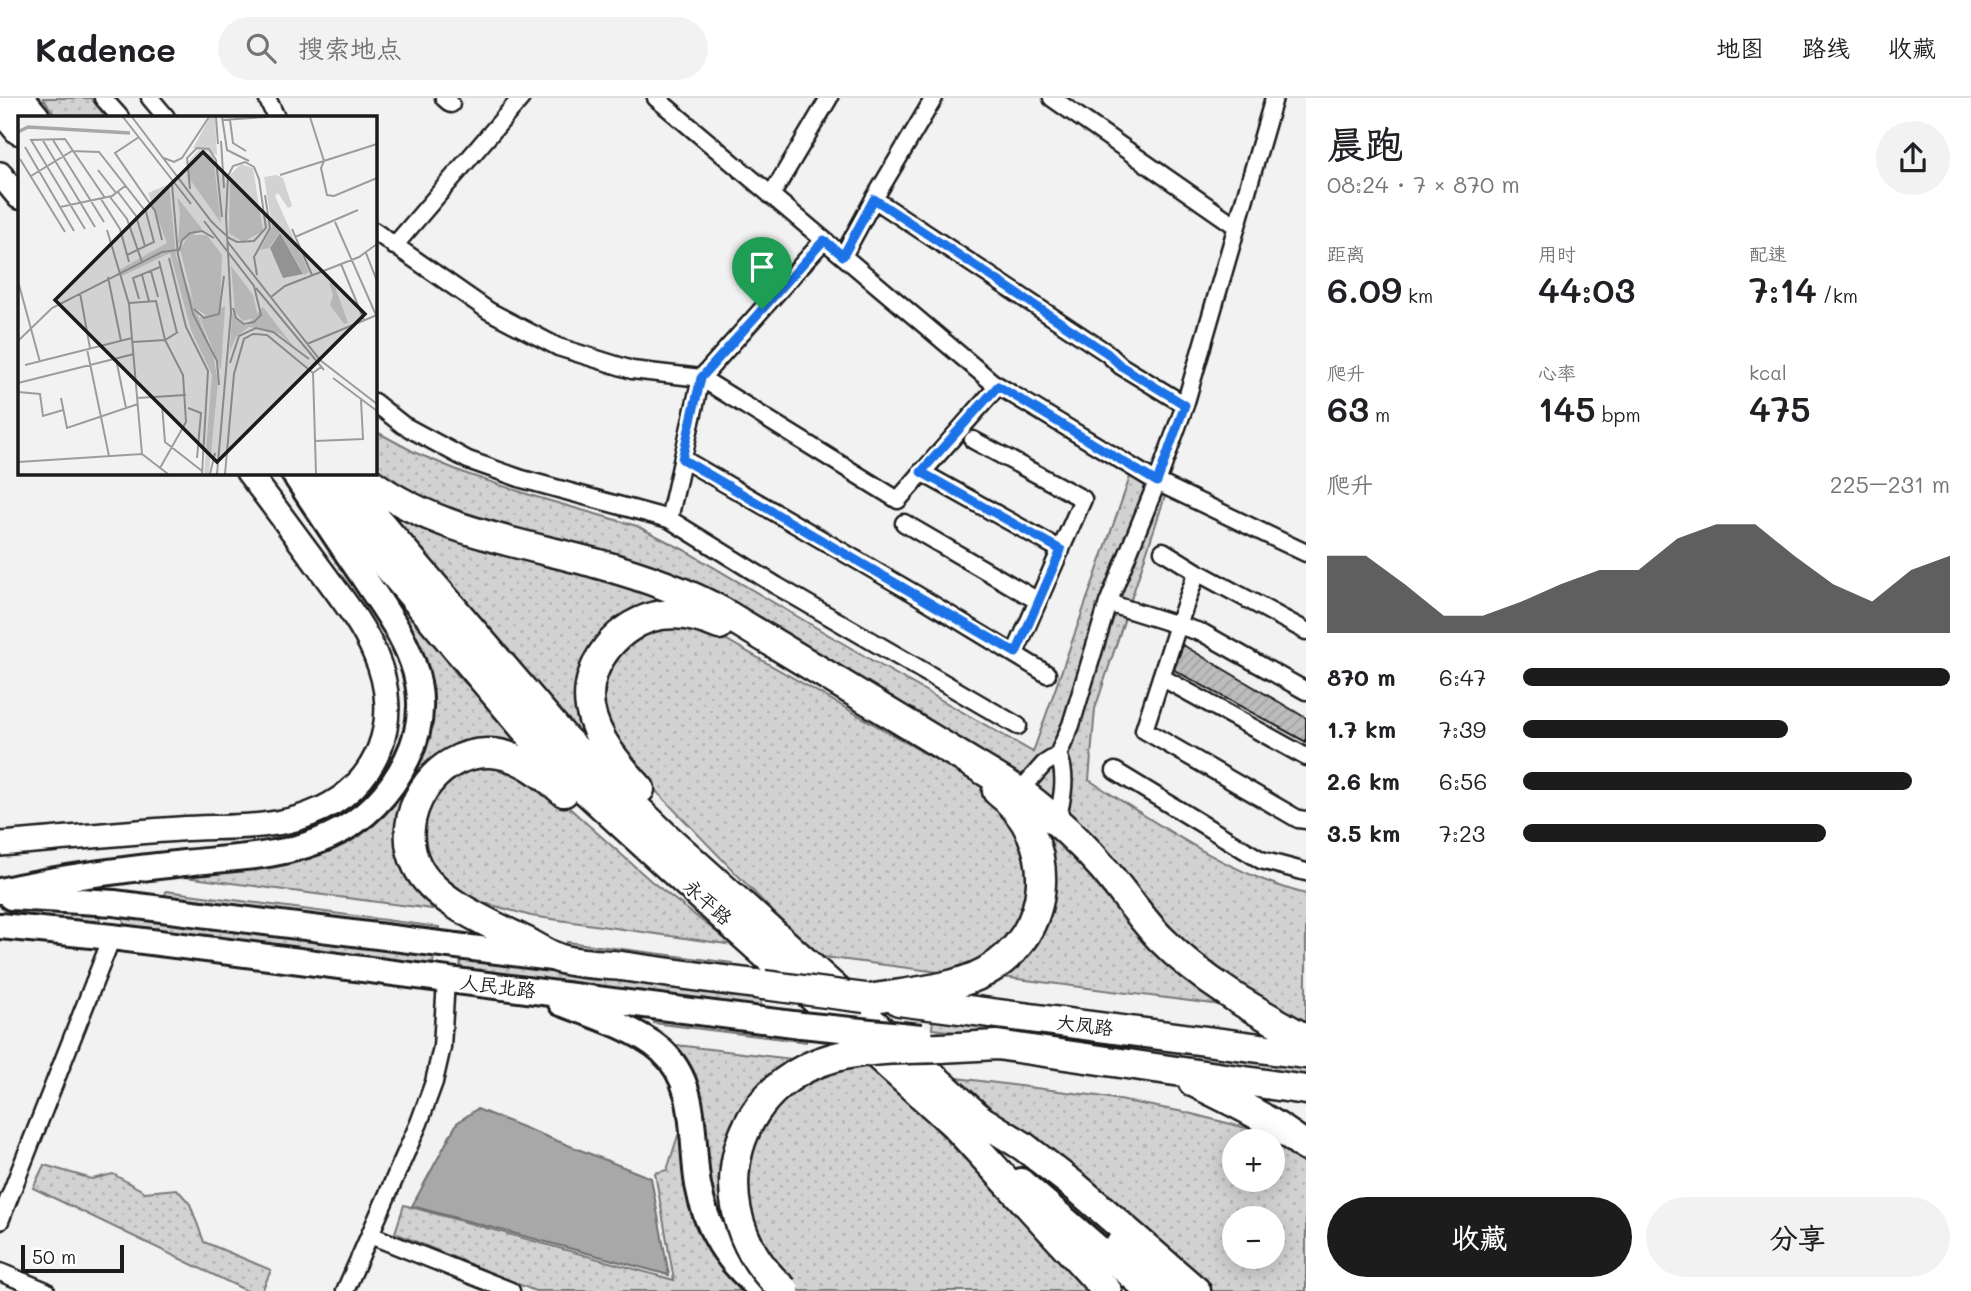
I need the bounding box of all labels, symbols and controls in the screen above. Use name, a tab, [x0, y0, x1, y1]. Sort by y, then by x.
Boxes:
search box	[218, 17, 708, 80]
text: Kadence	[35, 27, 176, 70]
icon: search	[242, 29, 280, 67]
text: 搜索地点	[298, 31, 402, 65]
text: 地图	[1716, 32, 1764, 63]
text: 路线	[1802, 32, 1850, 63]
text: 收藏	[1888, 32, 1936, 63]
inset map	[18, 116, 376, 474]
text: 晨跑	[1327, 118, 1403, 168]
button: share	[1876, 121, 1950, 195]
text: 08:24 · 7 × 870 m	[1327, 169, 1520, 199]
pin	[732, 237, 792, 309]
text: 距离	[1327, 241, 1365, 266]
text: 用时	[1538, 241, 1576, 266]
text: 配速	[1749, 241, 1787, 266]
icon: arrive	[743, 248, 781, 286]
text: 6.09	[1327, 266, 1402, 312]
text: 44:03	[1538, 266, 1635, 312]
text: 7:14	[1749, 266, 1817, 312]
text: km	[1402, 283, 1433, 308]
text: /km	[1817, 283, 1858, 308]
text: 爬升	[1327, 360, 1365, 385]
text: 心率	[1538, 360, 1576, 385]
text: kcal	[1749, 360, 1787, 385]
text: 63	[1327, 385, 1369, 431]
text: 145	[1538, 385, 1596, 431]
text: 475	[1749, 385, 1811, 431]
text: m	[1369, 402, 1390, 427]
text: bpm	[1596, 402, 1641, 427]
text: 爬升	[1327, 469, 1373, 499]
text: 225–231 m	[1830, 469, 1950, 499]
text: 870 m	[1327, 662, 1395, 692]
text: 6:47	[1439, 662, 1486, 692]
text: 1.7 km	[1327, 714, 1396, 744]
text: 7:39	[1439, 714, 1486, 744]
text: 2.6 km	[1327, 766, 1400, 796]
text: 6:56	[1439, 766, 1487, 796]
text: 3.5 km	[1327, 818, 1400, 848]
text: 7:23	[1439, 818, 1485, 848]
street label: 永平路	[679, 873, 738, 930]
street label: 人民北路	[459, 968, 537, 1003]
street label: 大凤路	[1055, 1009, 1115, 1040]
map controls	[1222, 1129, 1285, 1269]
button: +	[1222, 1129, 1285, 1192]
button: 收藏	[1327, 1197, 1632, 1277]
button: 分享	[1646, 1197, 1950, 1277]
button: −	[1222, 1206, 1285, 1269]
scale bar	[21, 1242, 124, 1274]
text: 50 m	[32, 1244, 76, 1269]

